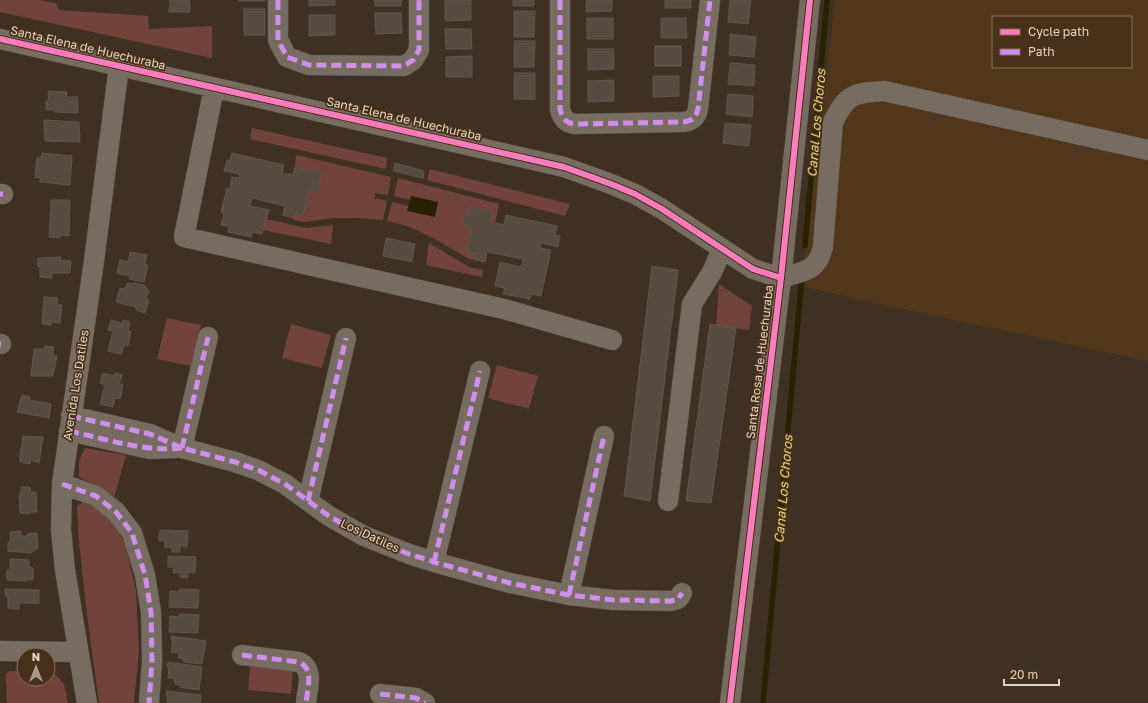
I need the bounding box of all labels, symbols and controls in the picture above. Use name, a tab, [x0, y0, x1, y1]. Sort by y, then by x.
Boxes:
legend	[992, 16, 1132, 68]
street label: Santa Elena de Huechuraba	[9, 22, 167, 73]
text: Cycle path	[1028, 24, 1089, 39]
text: Path	[1028, 44, 1055, 59]
water label: Canal Los Choros	[803, 67, 829, 178]
street label: Santa Elena de Huechuraba	[325, 93, 483, 144]
street label: Santa Rosa de Huechuraba	[743, 284, 776, 440]
street label: Avenida Los Datiles	[59, 328, 92, 441]
water label: Canal Los Choros	[770, 433, 796, 544]
street label: Los Datiles	[338, 515, 402, 556]
north arrow	[16, 647, 56, 687]
text: N	[32, 650, 40, 663]
scale bar	[1004, 661, 1059, 687]
text: 20 m	[1010, 667, 1038, 682]

